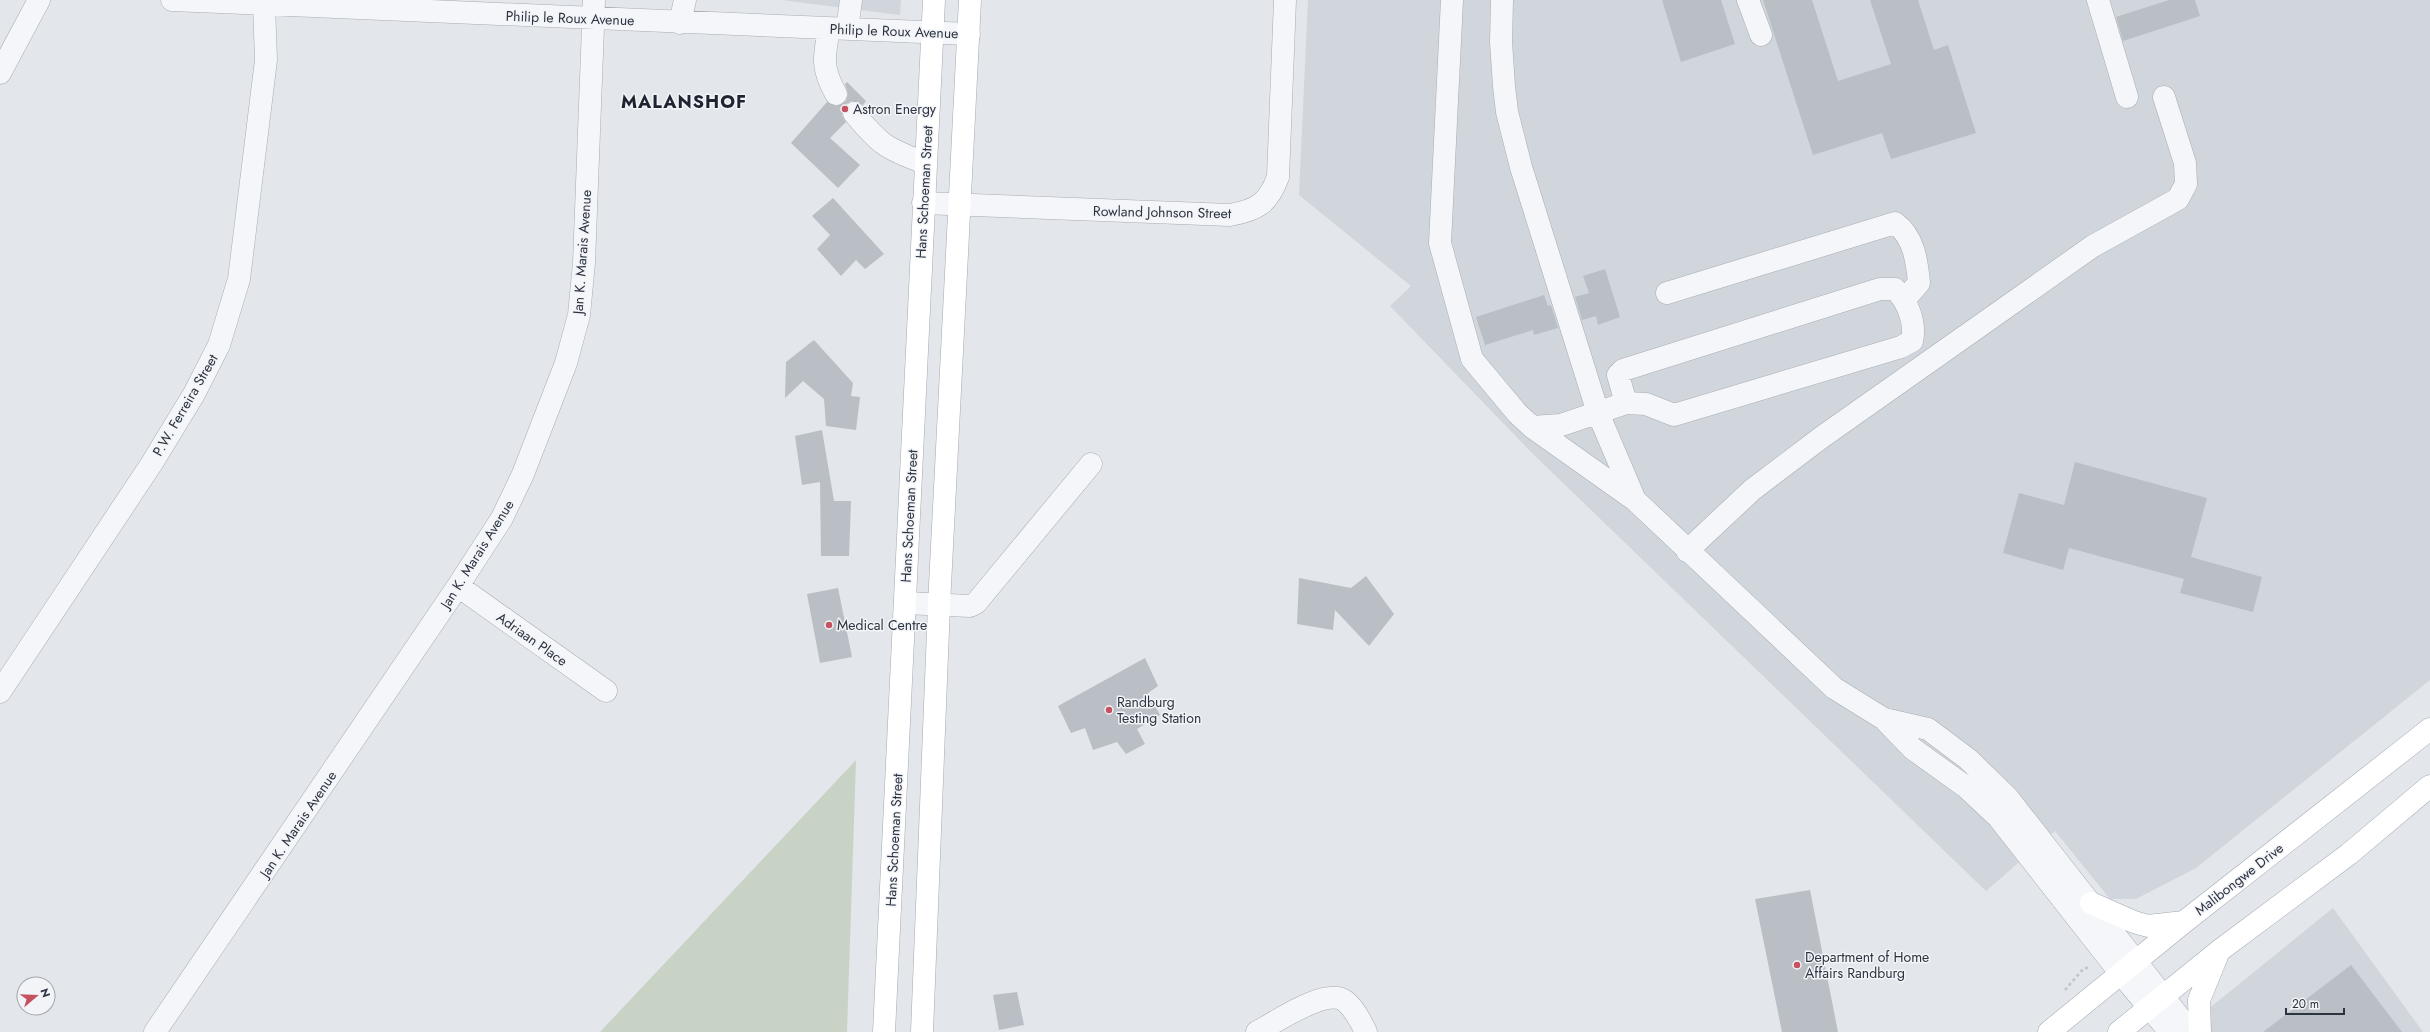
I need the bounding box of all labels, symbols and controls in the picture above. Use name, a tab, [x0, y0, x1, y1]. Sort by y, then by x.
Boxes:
street label: Philip le Roux Avenue	[505, 6, 635, 30]
street label: Philip le Roux Avenue	[829, 19, 959, 43]
district label: MALANSHOF	[621, 89, 747, 115]
place label: Astron Energy	[853, 99, 937, 119]
marker: Astron Energy	[840, 104, 850, 114]
street label: Hans Schoeman Street	[911, 124, 938, 259]
street label: Jan K. Marais Avenue	[568, 189, 596, 317]
street label: Rowland Johnson Street	[1093, 201, 1232, 223]
street label: P.W. Ferreira Street	[148, 350, 223, 460]
street label: Hans Schoeman Street	[896, 448, 923, 583]
street label: Jan K. Marais Avenue	[434, 496, 519, 614]
street label: Adriaan Place	[493, 607, 571, 671]
place label: Medical Centre	[837, 615, 927, 635]
marker: Medical Centre	[824, 620, 834, 630]
place label: Randburg Testing Station	[1117, 692, 1201, 728]
marker: Randburg Testing Station	[1104, 705, 1114, 715]
street label: Jan K. Marais Avenue	[254, 767, 341, 883]
street label: Hans Schoeman Street	[881, 772, 908, 907]
street label: Malibongwe Drive	[2190, 838, 2288, 920]
place label: Department of Home Affairs Randburg	[1805, 947, 1929, 983]
marker: Department of Home Affairs Randburg	[1792, 960, 1802, 970]
north arrow	[16, 976, 56, 1016]
text: N	[36, 986, 54, 999]
scale bar	[2286, 990, 2344, 1016]
text: 20 m	[2292, 995, 2319, 1013]

